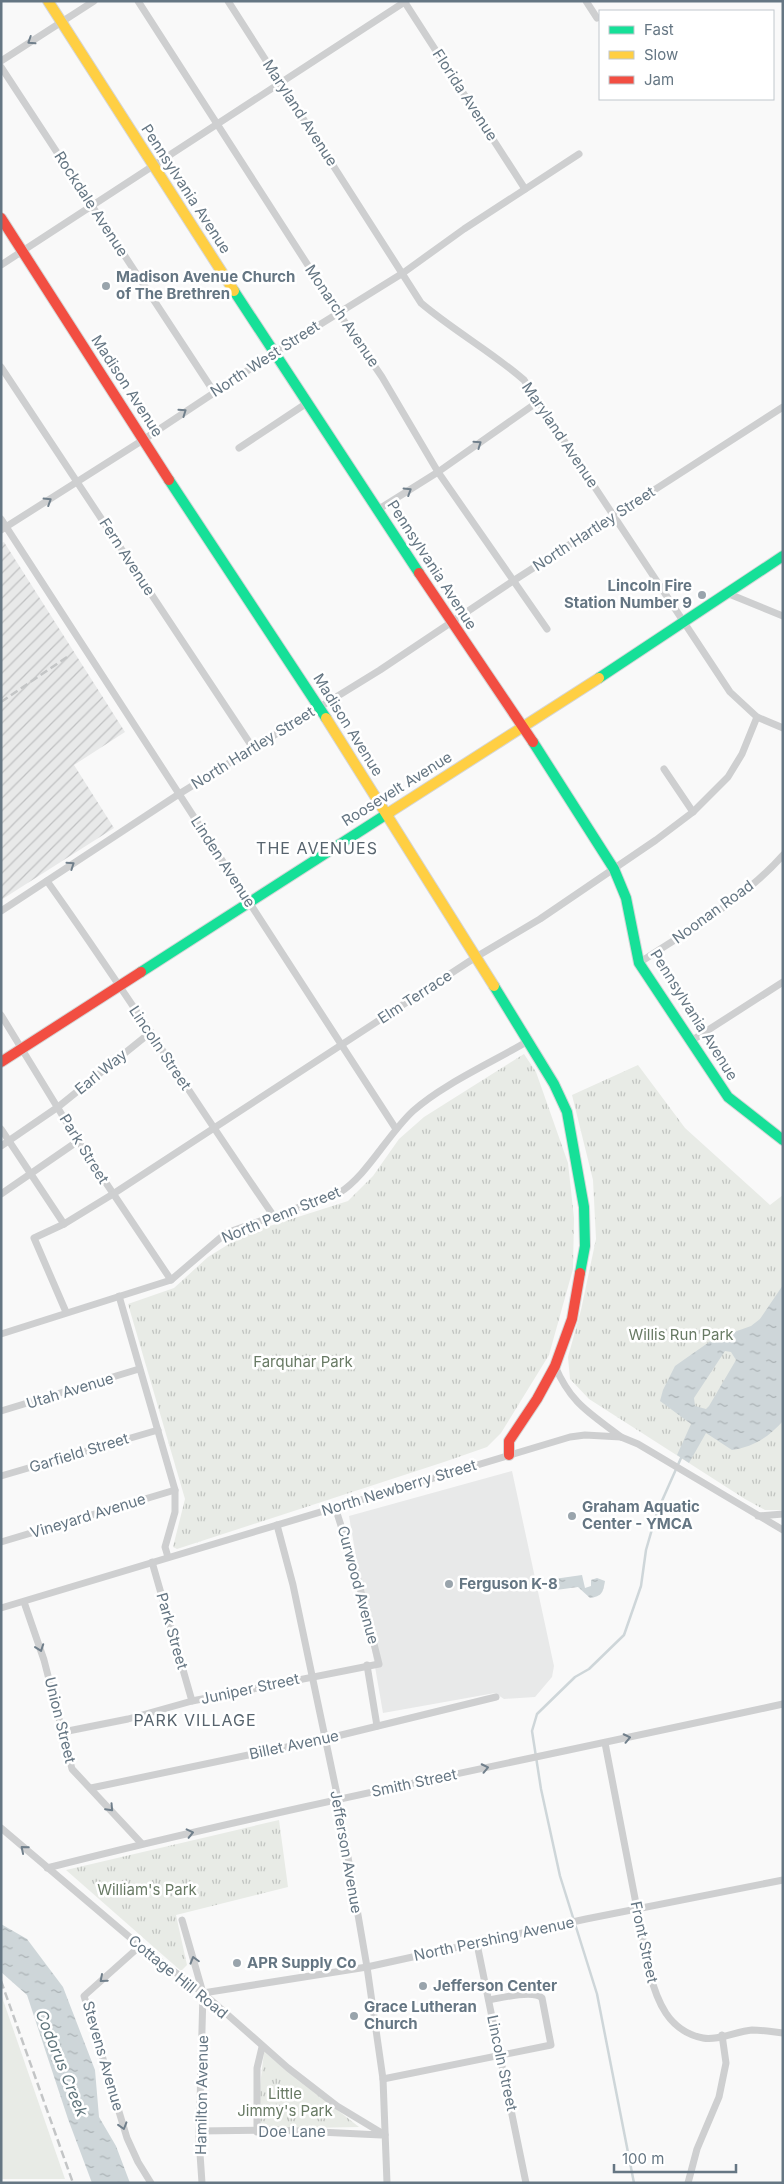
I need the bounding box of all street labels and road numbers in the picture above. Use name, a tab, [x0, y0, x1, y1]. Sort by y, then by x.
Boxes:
street label: Florida Avenue	[429, 45, 502, 144]
street label: Maryland Avenue	[259, 56, 342, 170]
street label: Pennsylvania Avenue	[137, 120, 235, 257]
street label: Rockdale Avenue	[50, 147, 133, 260]
street label: Monarch Avenue	[301, 261, 384, 371]
street label: North West Street	[207, 316, 323, 401]
street label: Madison Avenue	[87, 331, 167, 440]
street label: Maryland Avenue	[518, 378, 603, 491]
street label: North Hartley Street	[529, 482, 658, 575]
street label: Pennsylvania Avenue	[383, 496, 481, 633]
street label: Fern Avenue	[95, 514, 160, 599]
street label: Madison Avenue	[309, 670, 388, 780]
street label: North Hartley Street	[188, 702, 318, 793]
street label: Roosevelt Avenue	[338, 747, 455, 830]
street label: Linden Avenue	[187, 813, 260, 911]
street label: Noonan Road	[668, 876, 757, 947]
street label: Pennsylvania Avenue	[646, 946, 742, 1084]
street label: Elm Terrace	[374, 966, 455, 1028]
street label: Lincoln Street	[125, 1002, 196, 1094]
street label: Earl Way	[71, 1044, 131, 1098]
street label: Park Street	[56, 1110, 113, 1187]
street label: North Penn Street	[219, 1182, 343, 1247]
street label: Utah Avenue	[24, 1368, 116, 1413]
street label: Garfield Street	[27, 1428, 131, 1477]
street label: North Newberry Street	[319, 1455, 479, 1520]
street label: Vineyard Avenue	[28, 1489, 148, 1542]
street label: Curwood Avenue	[334, 1524, 383, 1646]
street label: Park Street	[153, 1590, 192, 1671]
street label: Juniper Street	[199, 1669, 301, 1708]
street label: Union Street	[41, 1675, 80, 1765]
street label: Billet Avenue	[247, 1726, 341, 1763]
street label: Smith Street	[370, 1764, 458, 1801]
street label: Jefferson Avenue	[326, 1789, 367, 1915]
street label: Front Street	[627, 1899, 662, 1985]
street label: North Pershing Avenue	[412, 1912, 576, 1965]
street label: Cottage Hill Road	[125, 1931, 232, 2023]
street label: Stevens Avenue	[79, 1999, 128, 2113]
street label: Lincoln Street	[483, 2013, 522, 2113]
street label: Hamilton Avenue	[191, 2035, 212, 2155]
street label: Doe Lane	[258, 2122, 326, 2141]

